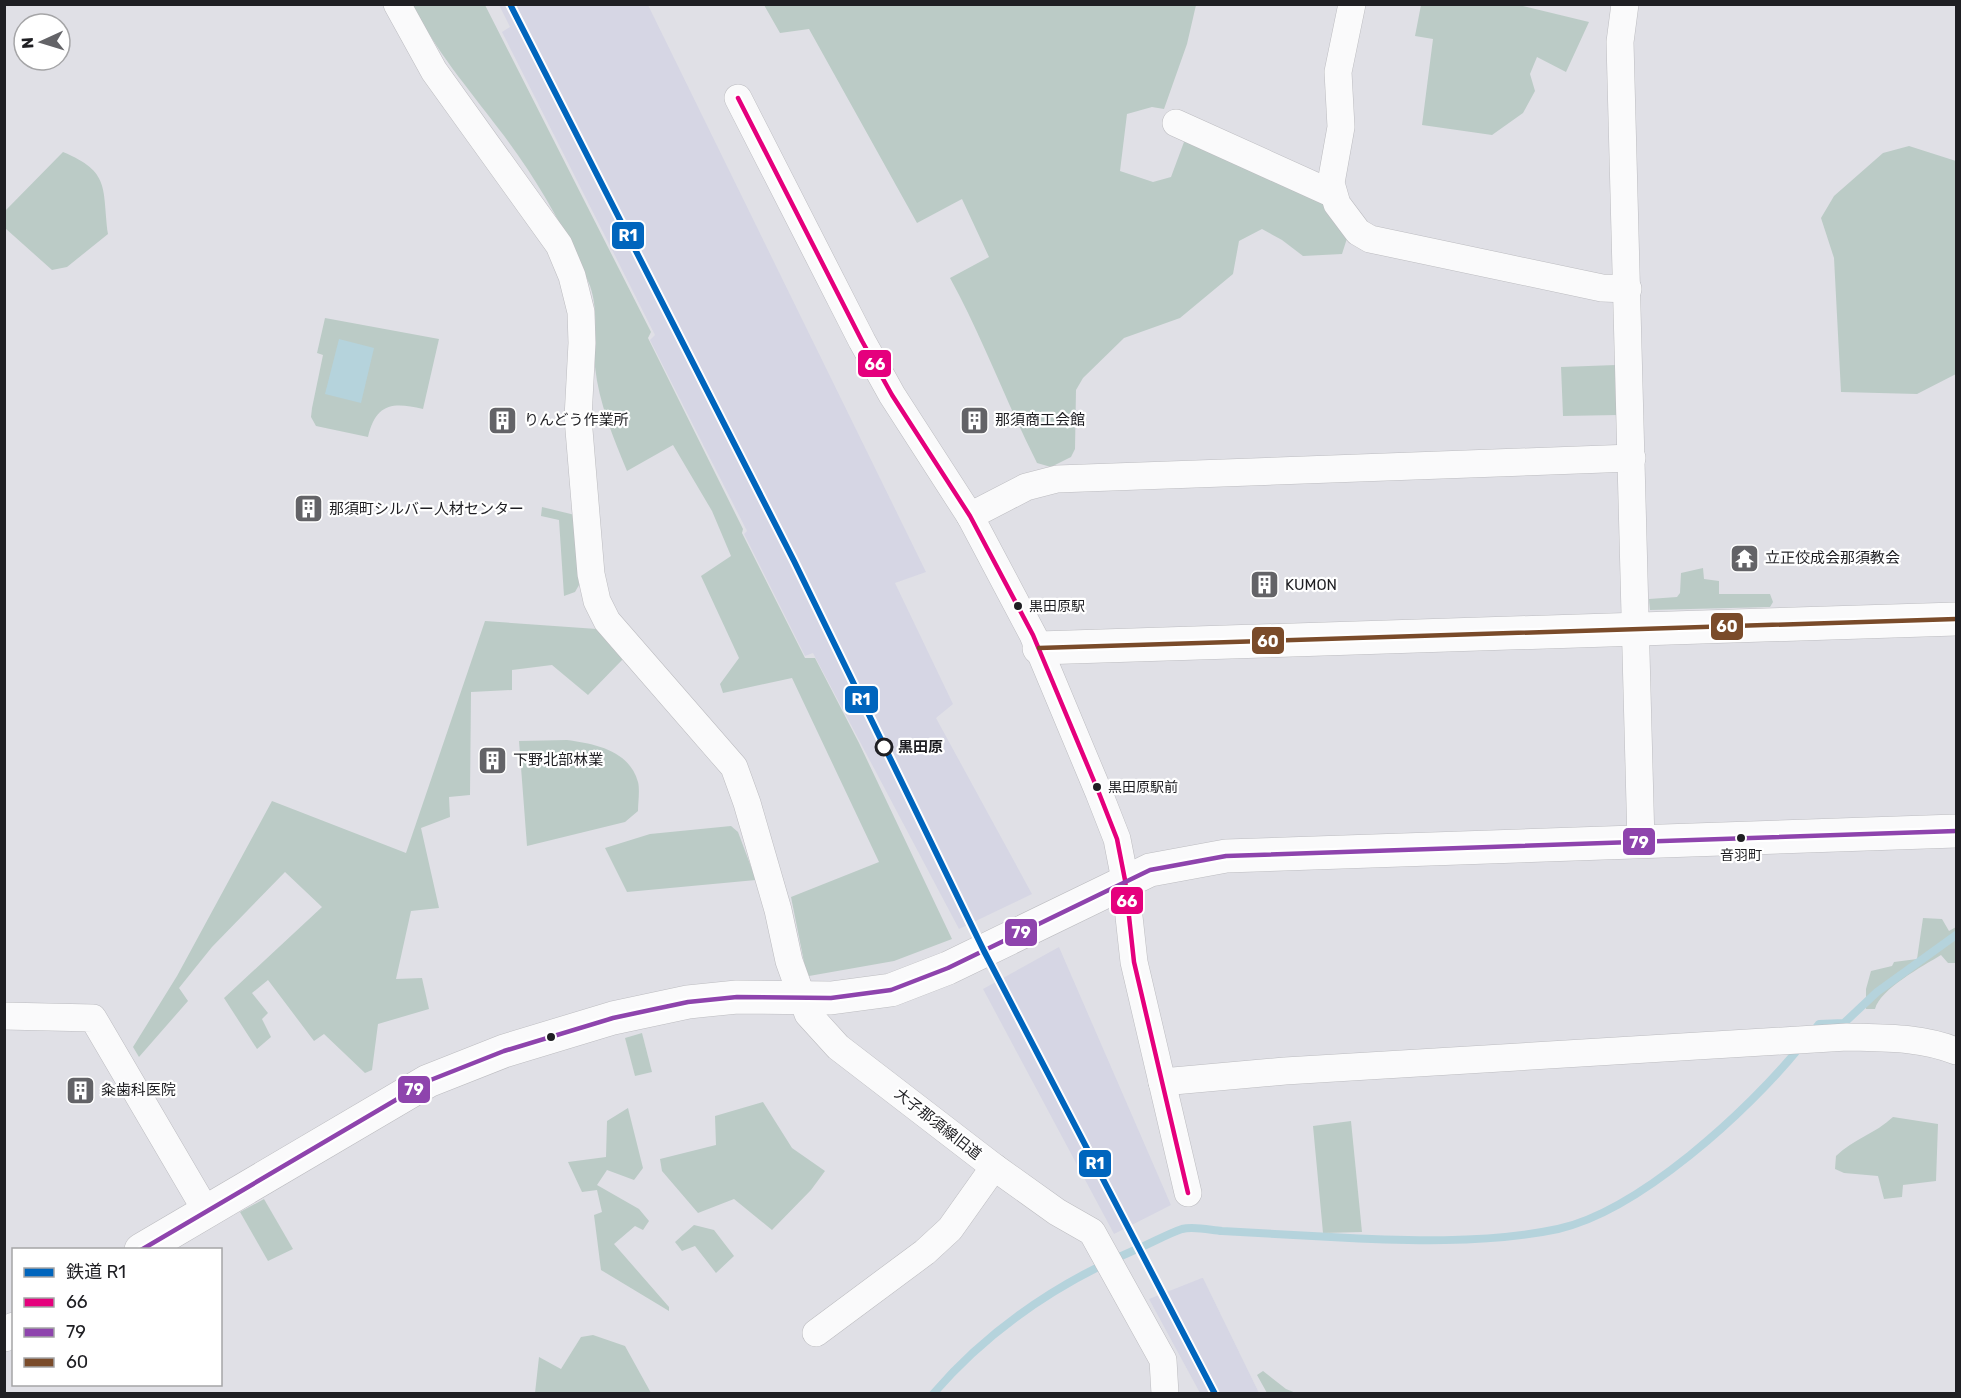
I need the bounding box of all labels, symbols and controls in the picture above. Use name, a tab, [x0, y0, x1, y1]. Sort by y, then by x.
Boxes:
north arrow	[12, 12, 72, 72]
text: N	[18, 37, 37, 49]
line badge: R1	[611, 221, 645, 250]
text: R1	[618, 226, 638, 245]
line badge: 66	[857, 349, 892, 378]
text: 66	[865, 355, 885, 374]
building icon: りんどう作業所	[487, 404, 519, 436]
building icon: 那須商工会館	[958, 404, 990, 436]
place label: りんどう作業所	[524, 411, 629, 429]
place label: 那須商工会館	[995, 411, 1085, 429]
building icon: 那須町シルバー人材センター	[292, 493, 324, 525]
place label: 那須町シルバー人材センター	[329, 500, 524, 518]
temple icon: 立正佼成会那須教会	[1728, 542, 1760, 574]
place label: 立正佼成会那須教会	[1765, 549, 1900, 567]
building icon: KUMON	[1248, 569, 1280, 601]
place label: KUMON	[1285, 576, 1337, 594]
place label: 黒田原駅	[1029, 598, 1085, 615]
marker: 黒田原駅	[1012, 600, 1024, 612]
line badge: 60	[1710, 612, 1744, 641]
text: 60	[1716, 617, 1738, 636]
line badge: 60	[1251, 626, 1285, 655]
text: 60	[1257, 632, 1279, 651]
line badge: R1	[844, 685, 879, 714]
text: R1	[851, 690, 871, 709]
marker: 黒田原	[875, 738, 893, 756]
place label: 黒田原	[898, 738, 943, 756]
building icon: 下野北部林業	[476, 744, 508, 776]
place label: 下野北部林業	[513, 751, 603, 769]
place label: 黒田原駅前	[1108, 779, 1178, 796]
marker: 黒田原駅前	[1091, 781, 1103, 793]
line badge: 79	[1622, 827, 1656, 856]
marker: 音羽町	[1735, 832, 1747, 844]
text: 79	[1629, 833, 1649, 852]
place label: 音羽町	[1720, 847, 1762, 864]
line badge: 66	[1110, 886, 1144, 915]
text: 66	[1117, 892, 1137, 911]
line badge: 79	[1004, 918, 1038, 947]
text: 79	[1011, 923, 1031, 942]
unlabelled marker	[545, 1031, 557, 1043]
building icon: 粂歯科医院	[64, 1074, 96, 1106]
line badge: 79	[397, 1075, 431, 1104]
text: 79	[404, 1080, 424, 1099]
place label: 粂歯科医院	[101, 1081, 176, 1099]
street label: 大子那須線旧道	[891, 1085, 985, 1163]
line badge: R1	[1078, 1149, 1112, 1178]
text: R1	[1085, 1154, 1105, 1173]
legend	[12, 1248, 222, 1386]
text: 鉄道 R1	[66, 1261, 126, 1283]
text: 66	[66, 1291, 88, 1313]
text: 79	[66, 1321, 86, 1343]
text: 60	[66, 1351, 88, 1373]

